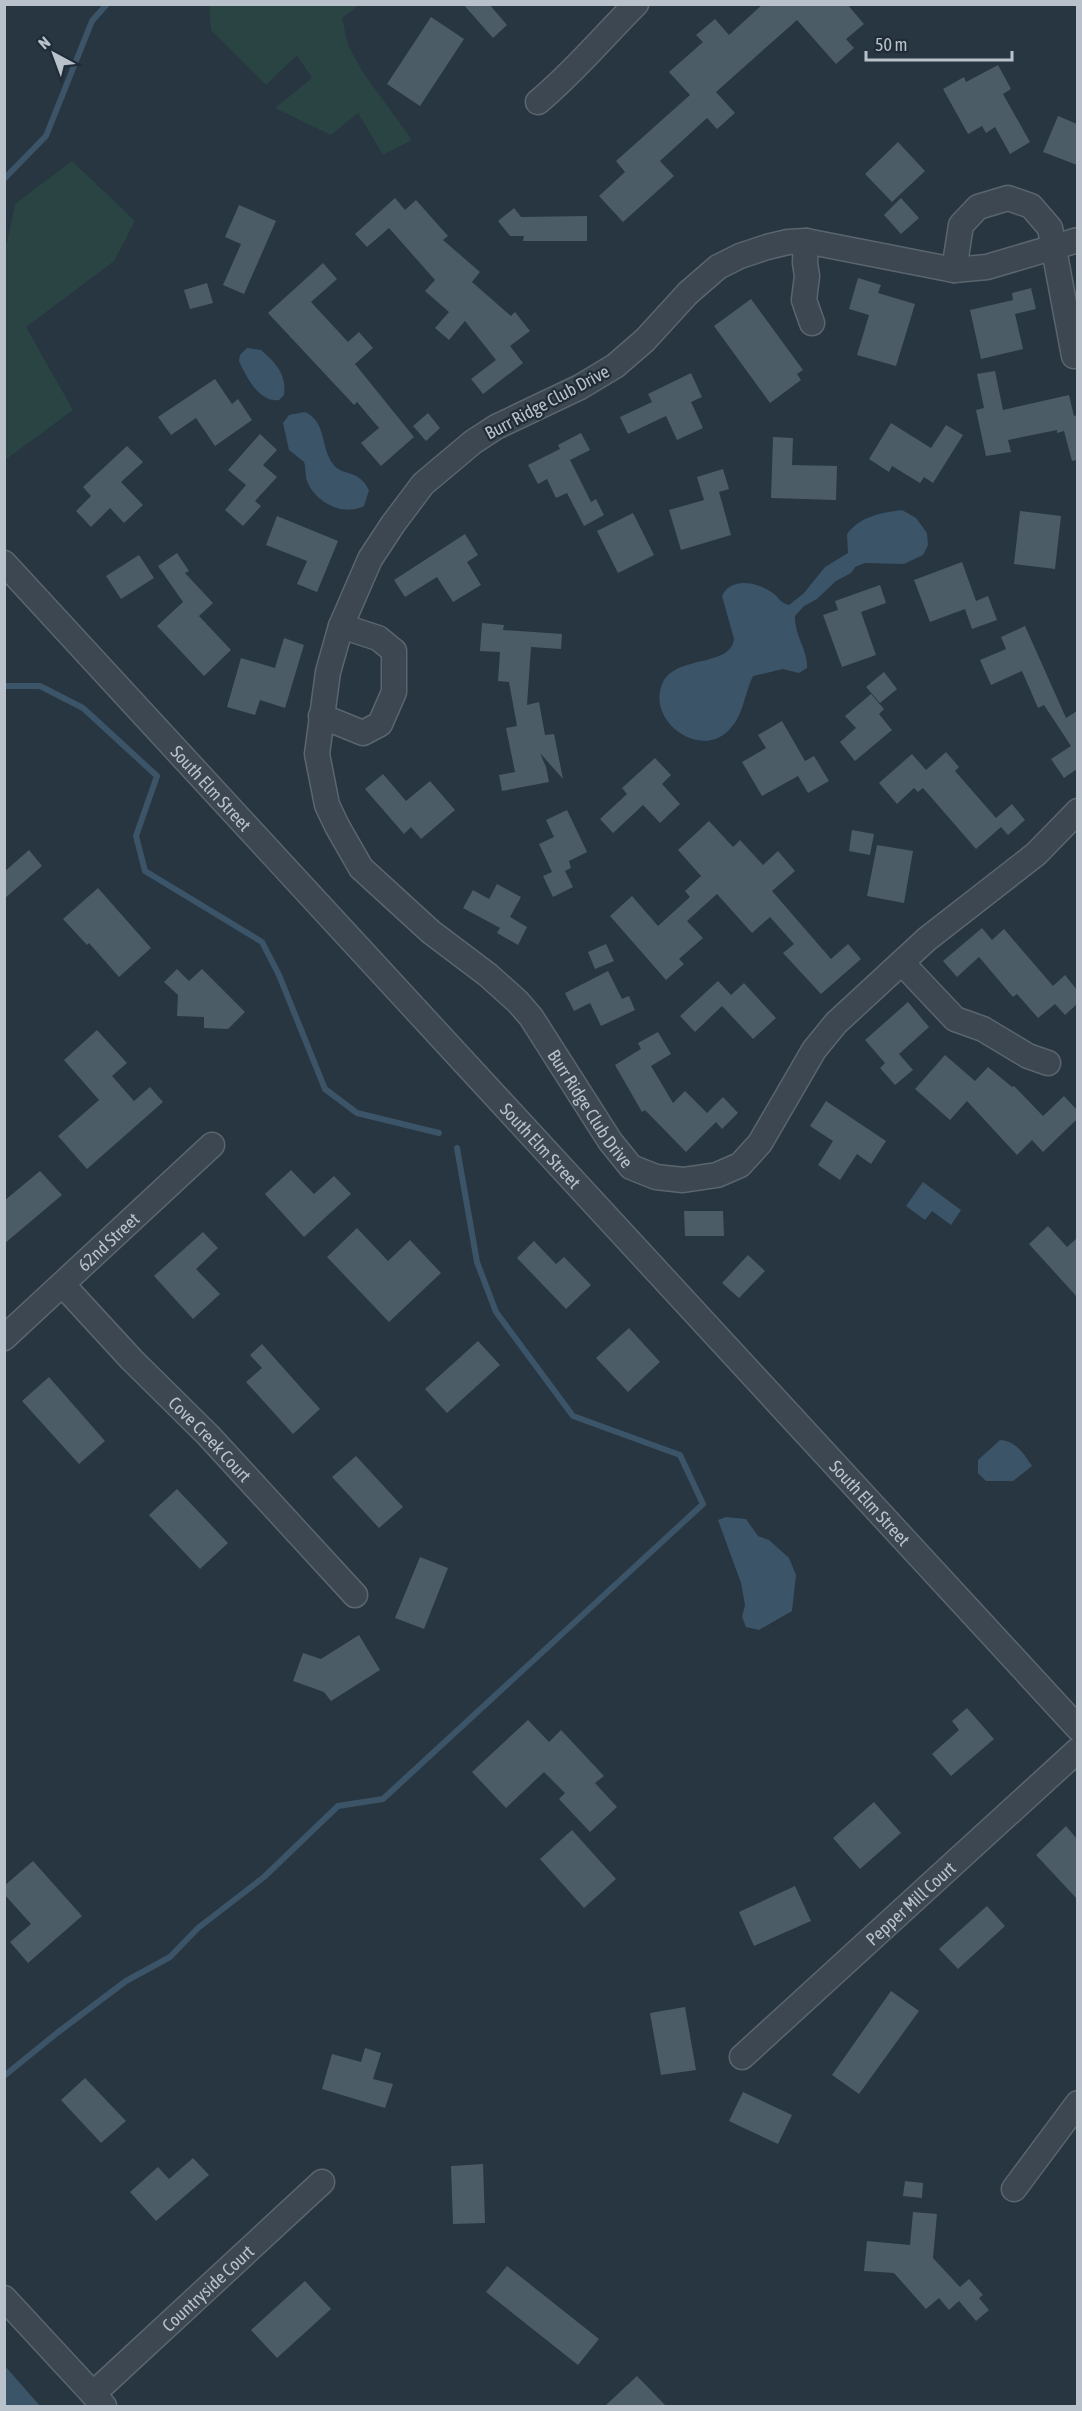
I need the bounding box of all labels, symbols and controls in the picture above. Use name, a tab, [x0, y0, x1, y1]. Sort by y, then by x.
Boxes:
north arrow	[24, 24, 84, 84]
scale bar	[866, 24, 1012, 62]
text: N	[35, 33, 54, 53]
text: 50 m	[875, 34, 907, 55]
street label: Burr Ridge Club Drive	[481, 360, 613, 444]
street label: South Elm Street	[167, 741, 256, 835]
street label: Burr Ridge Club Drive	[544, 1045, 638, 1172]
street label: South Elm Street	[496, 1098, 585, 1192]
street label: 62nd Street	[73, 1208, 143, 1275]
street label: Cove Creek Court	[165, 1392, 256, 1486]
street label: South Elm Street	[826, 1456, 915, 1550]
street label: Pepper Mill Court	[861, 1857, 959, 1949]
street label: Countryside Court	[157, 2240, 258, 2336]

